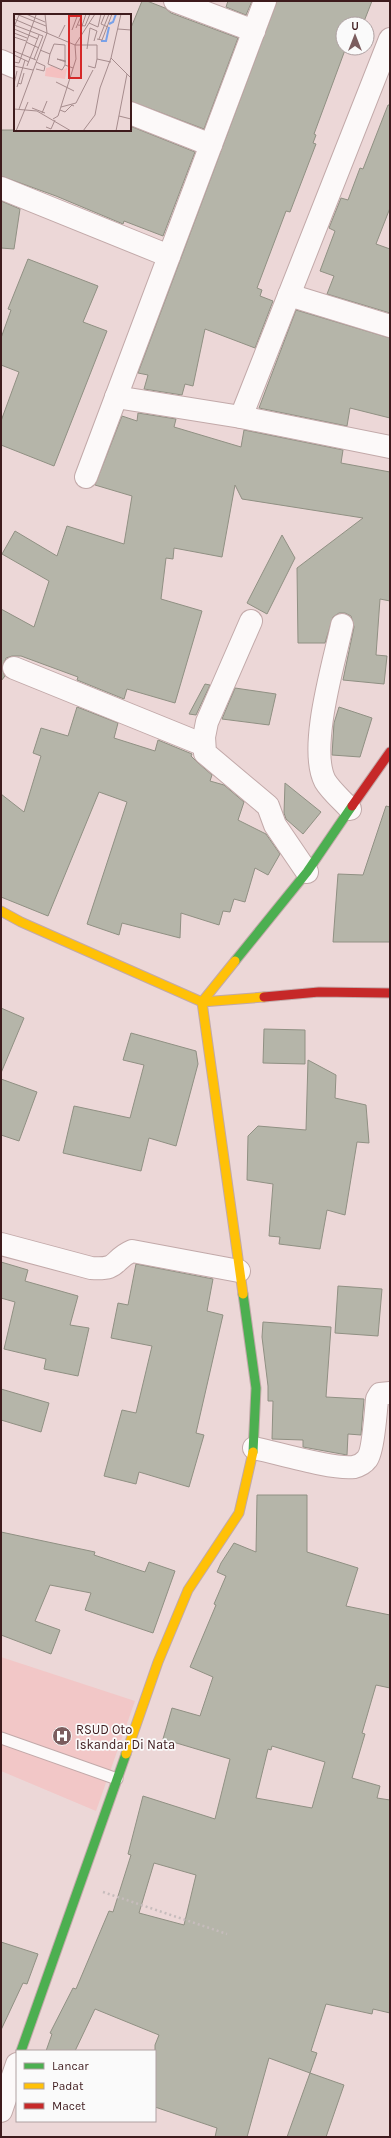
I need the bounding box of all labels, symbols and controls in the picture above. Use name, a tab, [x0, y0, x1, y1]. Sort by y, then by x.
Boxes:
inset map	[14, 14, 131, 131]
north arrow	[335, 16, 375, 56]
text: U	[351, 20, 359, 33]
place label: RSUD Oto Iskandar Di Nata	[76, 1722, 175, 1752]
hospital icon: RSUD Oto Iskandar Di Nata	[51, 1725, 73, 1747]
legend	[16, 2050, 156, 2122]
text: Lancar	[52, 2059, 89, 2073]
text: Padat	[52, 2079, 84, 2093]
text: Macet	[52, 2099, 86, 2113]

